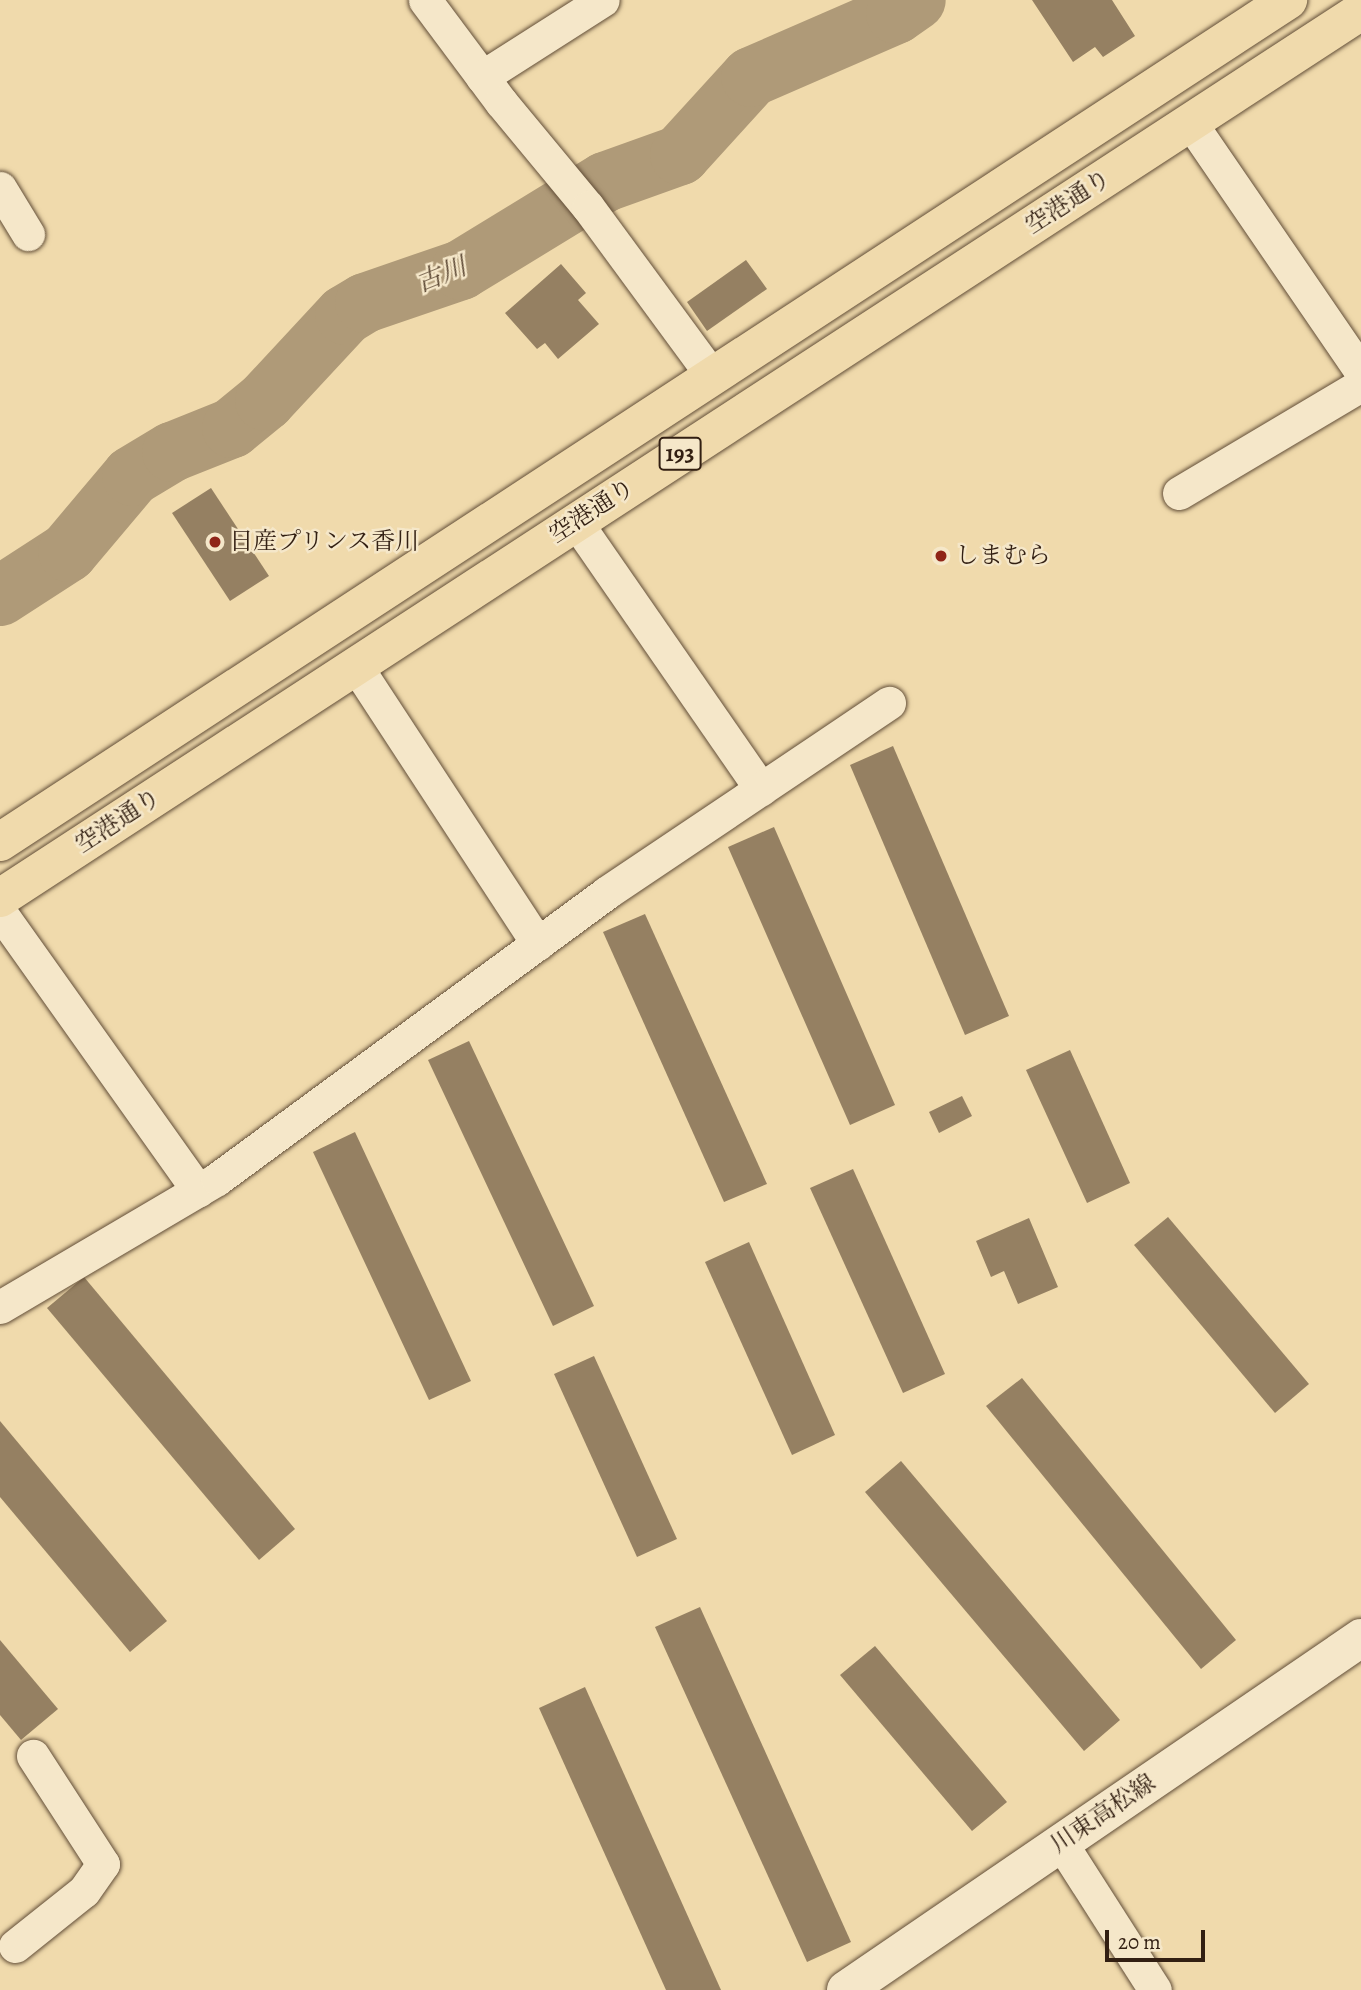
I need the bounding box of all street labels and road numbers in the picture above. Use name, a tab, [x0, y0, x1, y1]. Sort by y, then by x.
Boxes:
street label: 空港通り	[1020, 164, 1116, 240]
road number: 193	[657, 435, 703, 474]
street label: 空港通り	[544, 473, 640, 549]
street label: 空港通り	[70, 783, 166, 859]
street label: 川東高松線	[1045, 1769, 1161, 1859]

